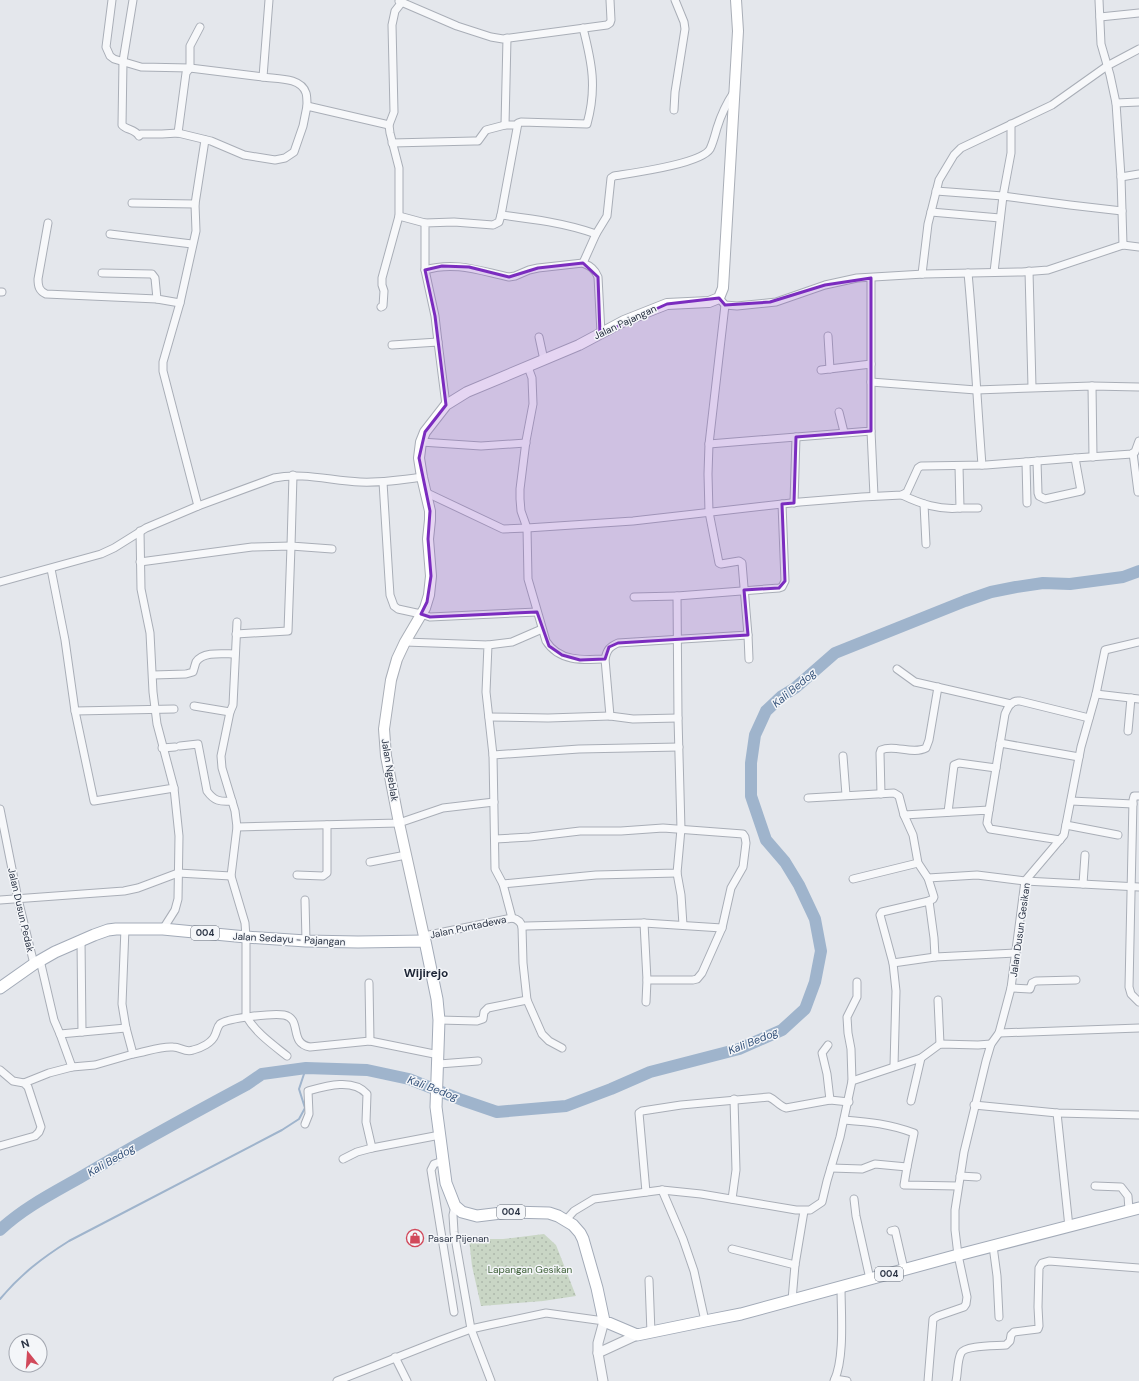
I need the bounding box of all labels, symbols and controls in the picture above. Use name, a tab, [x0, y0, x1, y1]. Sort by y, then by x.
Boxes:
street label: Jalan Pajangan	[591, 302, 659, 342]
water label: Kali Bedog	[769, 665, 819, 710]
street label: Jalan Ngeblak	[379, 738, 401, 802]
street label: Jalan Dusun Pedak	[5, 867, 37, 953]
street label: Jalan Dusun Gesikan	[1007, 882, 1033, 978]
street label: Jalan Puntadewa	[429, 913, 507, 941]
road number: 004	[191, 926, 219, 940]
street label: Jalan Sedayu - Pajangan	[232, 930, 346, 948]
district label: Wijirejo	[404, 965, 448, 981]
water label: Kali Bedog	[726, 1024, 781, 1057]
water label: Kali Bedog	[406, 1072, 461, 1104]
water label: Kali Bedog	[85, 1140, 138, 1179]
road number: 004	[497, 1205, 525, 1219]
shop icon: Pasar Pijenan	[405, 1228, 425, 1248]
place label: Pasar Pijenan	[428, 1232, 489, 1245]
park label: Lapangan Gesikan	[488, 1263, 572, 1276]
road number: 004	[875, 1267, 903, 1281]
north arrow	[8, 1333, 48, 1373]
text: N	[19, 1336, 31, 1351]

